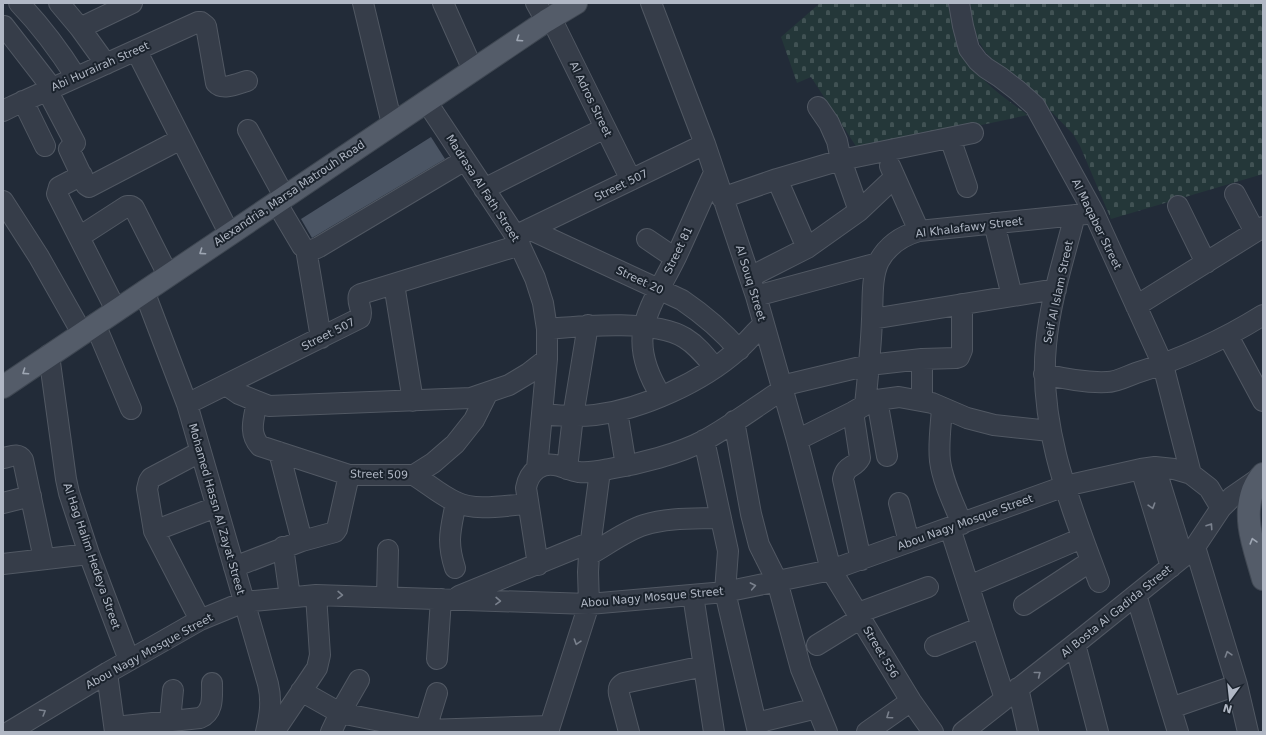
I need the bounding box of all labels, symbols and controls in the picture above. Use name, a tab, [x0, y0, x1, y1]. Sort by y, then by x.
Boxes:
one-way arrow	[517, 34, 524, 41]
street label: Abi Hurairah Street	[49, 39, 152, 94]
street label: Al Adros Street	[567, 59, 615, 140]
street label: Madrasa Al Fath Street	[443, 132, 522, 245]
street label: Alexandria, Marsa Matrouh Road	[211, 138, 367, 249]
street label: Street 507	[592, 167, 650, 204]
street label: Al Maqaber Street	[1069, 177, 1124, 272]
street label: Al Khalafawy Street	[915, 214, 1024, 241]
street label: Street 81	[661, 224, 695, 276]
street label: Seif Al Islam Street	[1041, 239, 1076, 345]
street label: Al Souq Street	[733, 244, 768, 323]
one-way arrow	[199, 247, 206, 255]
street label: Street 20	[614, 264, 666, 297]
street label: Street 507	[299, 316, 357, 353]
one-way arrow	[22, 367, 29, 375]
street label: Mohamed Hassn Al Zayat Street	[186, 422, 247, 597]
street label: Street 509	[350, 467, 408, 482]
street label: Al Hag Halim Hedeya Street	[60, 481, 123, 632]
street label: Abou Nagy Mosque Street	[896, 492, 1035, 553]
one-way arrow	[1147, 503, 1156, 510]
one-way arrow	[1205, 523, 1212, 530]
one-way arrow	[1249, 538, 1257, 545]
street label: Al Bosta Al Gadida Street	[1058, 562, 1175, 660]
one-way arrow	[749, 583, 756, 591]
street label: Abou Nagy Mosque Street	[580, 585, 725, 610]
one-way arrow	[337, 591, 343, 600]
one-way arrow	[495, 597, 501, 605]
street label: Abou Nagy Mosque Street	[83, 611, 216, 692]
street label: Street 556	[860, 624, 901, 680]
one-way arrow	[573, 638, 582, 645]
one-way arrow	[1224, 650, 1233, 657]
one-way arrow	[1033, 671, 1040, 678]
north arrow	[1210, 679, 1250, 719]
text: N	[1221, 701, 1234, 716]
one-way arrow	[39, 709, 46, 716]
one-way arrow	[887, 712, 894, 719]

